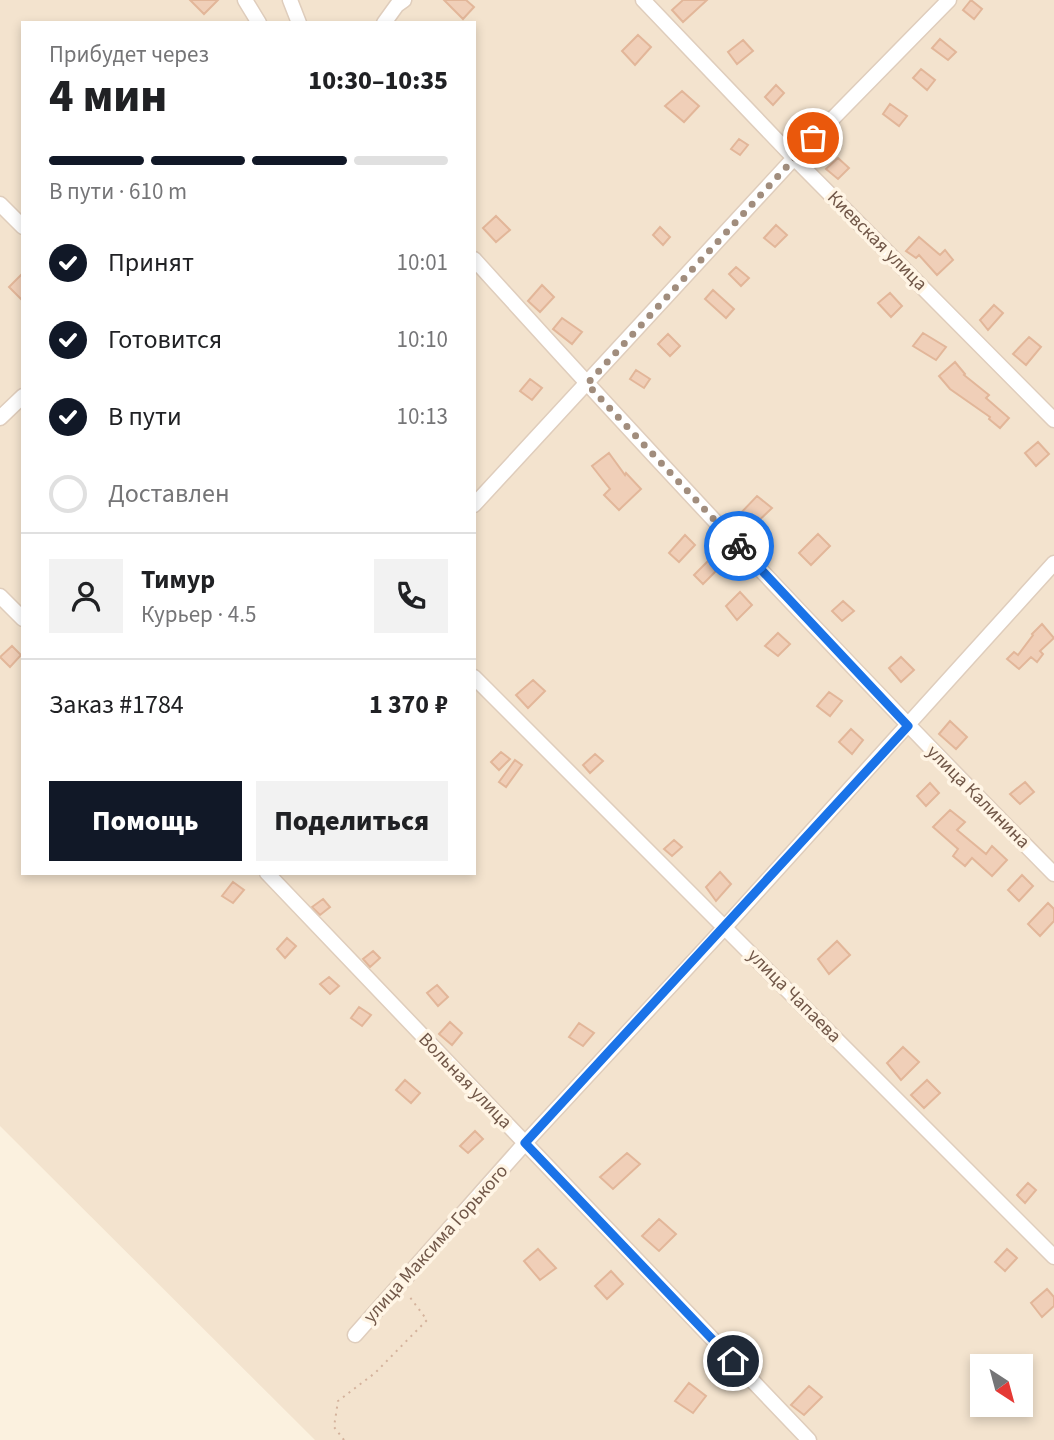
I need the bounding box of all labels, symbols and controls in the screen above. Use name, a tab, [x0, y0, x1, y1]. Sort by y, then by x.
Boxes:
text: Прибудет через	[49, 38, 209, 71]
text: 10:30–10:35	[308, 62, 448, 99]
text: 4 мин	[49, 64, 167, 129]
pin	[783, 108, 843, 168]
icon: bag	[794, 119, 832, 157]
text: В пути · 610 m	[49, 175, 187, 208]
street label: Киевская улица	[821, 185, 933, 297]
icon: check	[49, 244, 87, 282]
text: Принят	[108, 244, 194, 281]
text: 10:01	[397, 246, 448, 279]
icon: check	[49, 321, 87, 359]
text: Готовится	[108, 321, 222, 358]
text: 10:10	[397, 323, 448, 356]
icon: check	[49, 398, 87, 436]
text: В пути	[108, 398, 182, 435]
text: 10:13	[397, 400, 448, 433]
text: Доставлен	[108, 475, 230, 512]
courier	[704, 511, 774, 581]
icon: bike	[720, 527, 758, 565]
button: person	[49, 559, 123, 633]
button: phone	[374, 559, 448, 633]
text: Тимур	[141, 561, 215, 598]
text: Курьер · 4.5	[141, 598, 256, 631]
text: Заказ #1784	[49, 686, 184, 723]
text: 1 370 ₽	[369, 686, 448, 723]
street label: улица Калинина	[920, 739, 1036, 855]
button: Помощь	[49, 781, 242, 861]
button: Поделиться	[256, 781, 448, 861]
street label: улица Чапаева	[741, 943, 847, 1049]
street label: Вольная улица	[412, 1027, 518, 1135]
street label: улица Максима Горького	[357, 1159, 515, 1329]
pin	[703, 1331, 763, 1391]
icon: home	[714, 1342, 752, 1380]
north arrow	[970, 1354, 1032, 1418]
map controls	[970, 1354, 1033, 1417]

